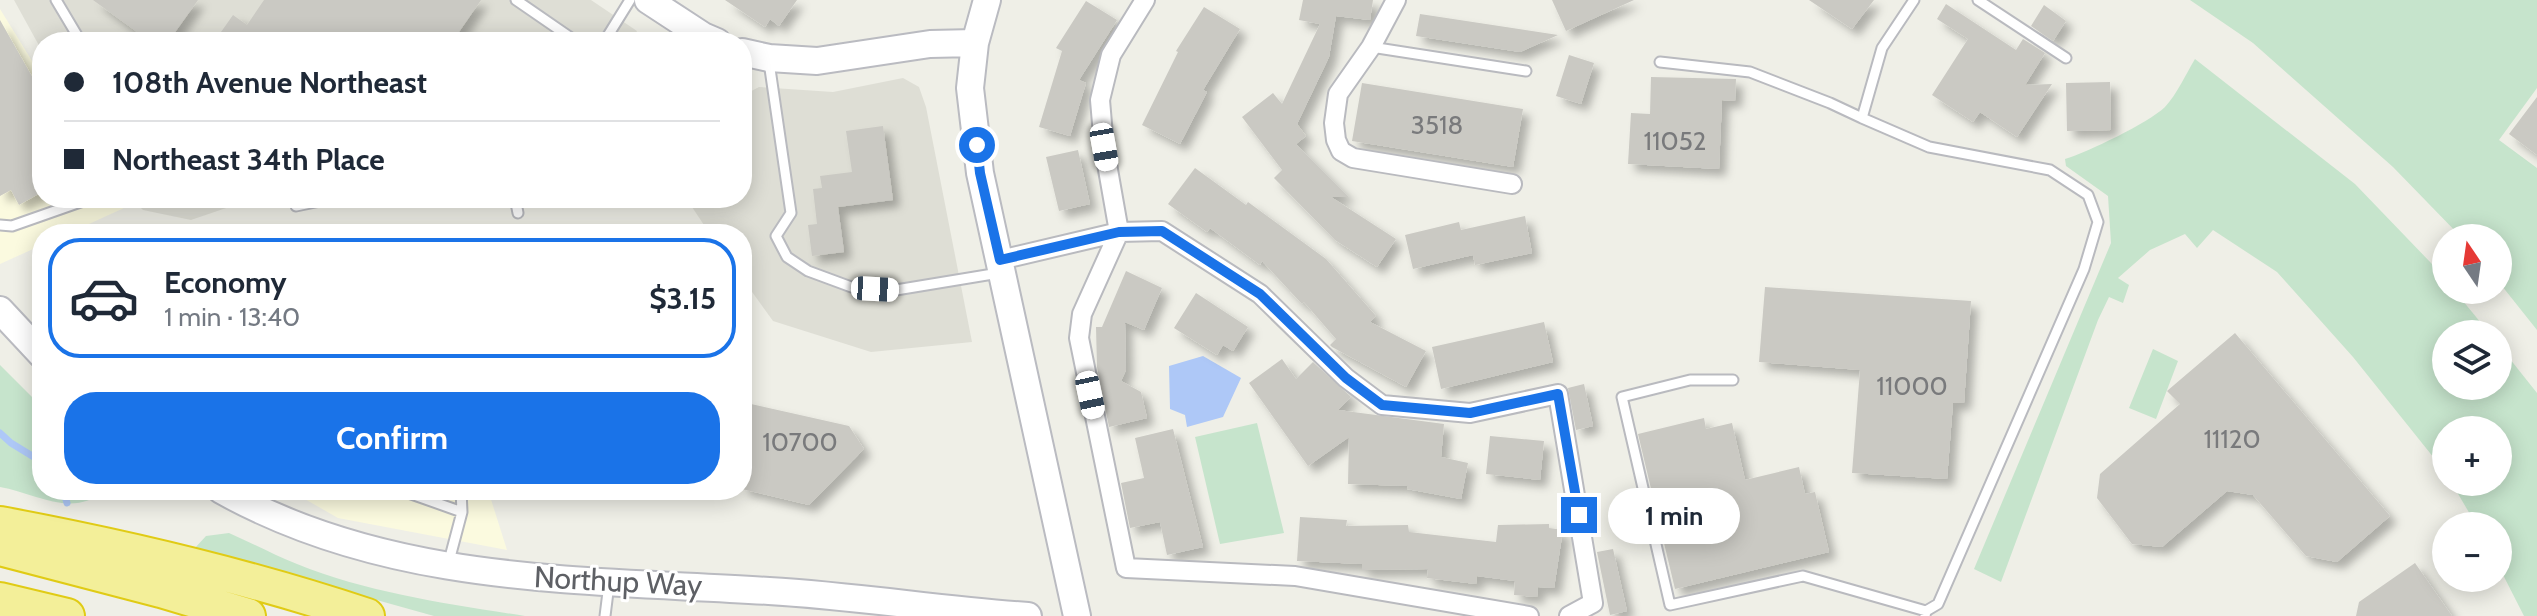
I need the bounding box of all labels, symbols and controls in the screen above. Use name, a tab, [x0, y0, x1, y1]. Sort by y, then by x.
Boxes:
text: 108th Avenue Northeast	[112, 64, 427, 101]
house number: 3518	[1411, 109, 1463, 141]
car	[1088, 121, 1120, 173]
house number: 11052	[1644, 125, 1706, 157]
route start	[959, 127, 995, 163]
text: Northeast 34th Place	[112, 141, 385, 178]
north arrow	[2432, 224, 2512, 304]
map controls	[2432, 224, 2512, 592]
icon: car	[68, 262, 140, 334]
text: Economy	[164, 264, 287, 301]
car	[850, 276, 900, 302]
text: $3.15	[649, 280, 716, 317]
text: 1 min · 13:40	[164, 301, 300, 333]
button: layers	[2432, 320, 2512, 400]
car	[1073, 369, 1107, 421]
house number: 11000	[1876, 370, 1948, 402]
button: Confirm	[64, 392, 720, 484]
button: +	[2432, 416, 2512, 496]
house number: 11120	[2203, 423, 2261, 455]
house number: 10700	[762, 426, 838, 458]
callout: 1 min	[1607, 487, 1739, 543]
route end	[1561, 497, 1597, 533]
text: 1 min	[1645, 500, 1703, 532]
button: −	[2432, 512, 2512, 592]
street label: Northup Way	[533, 558, 703, 604]

